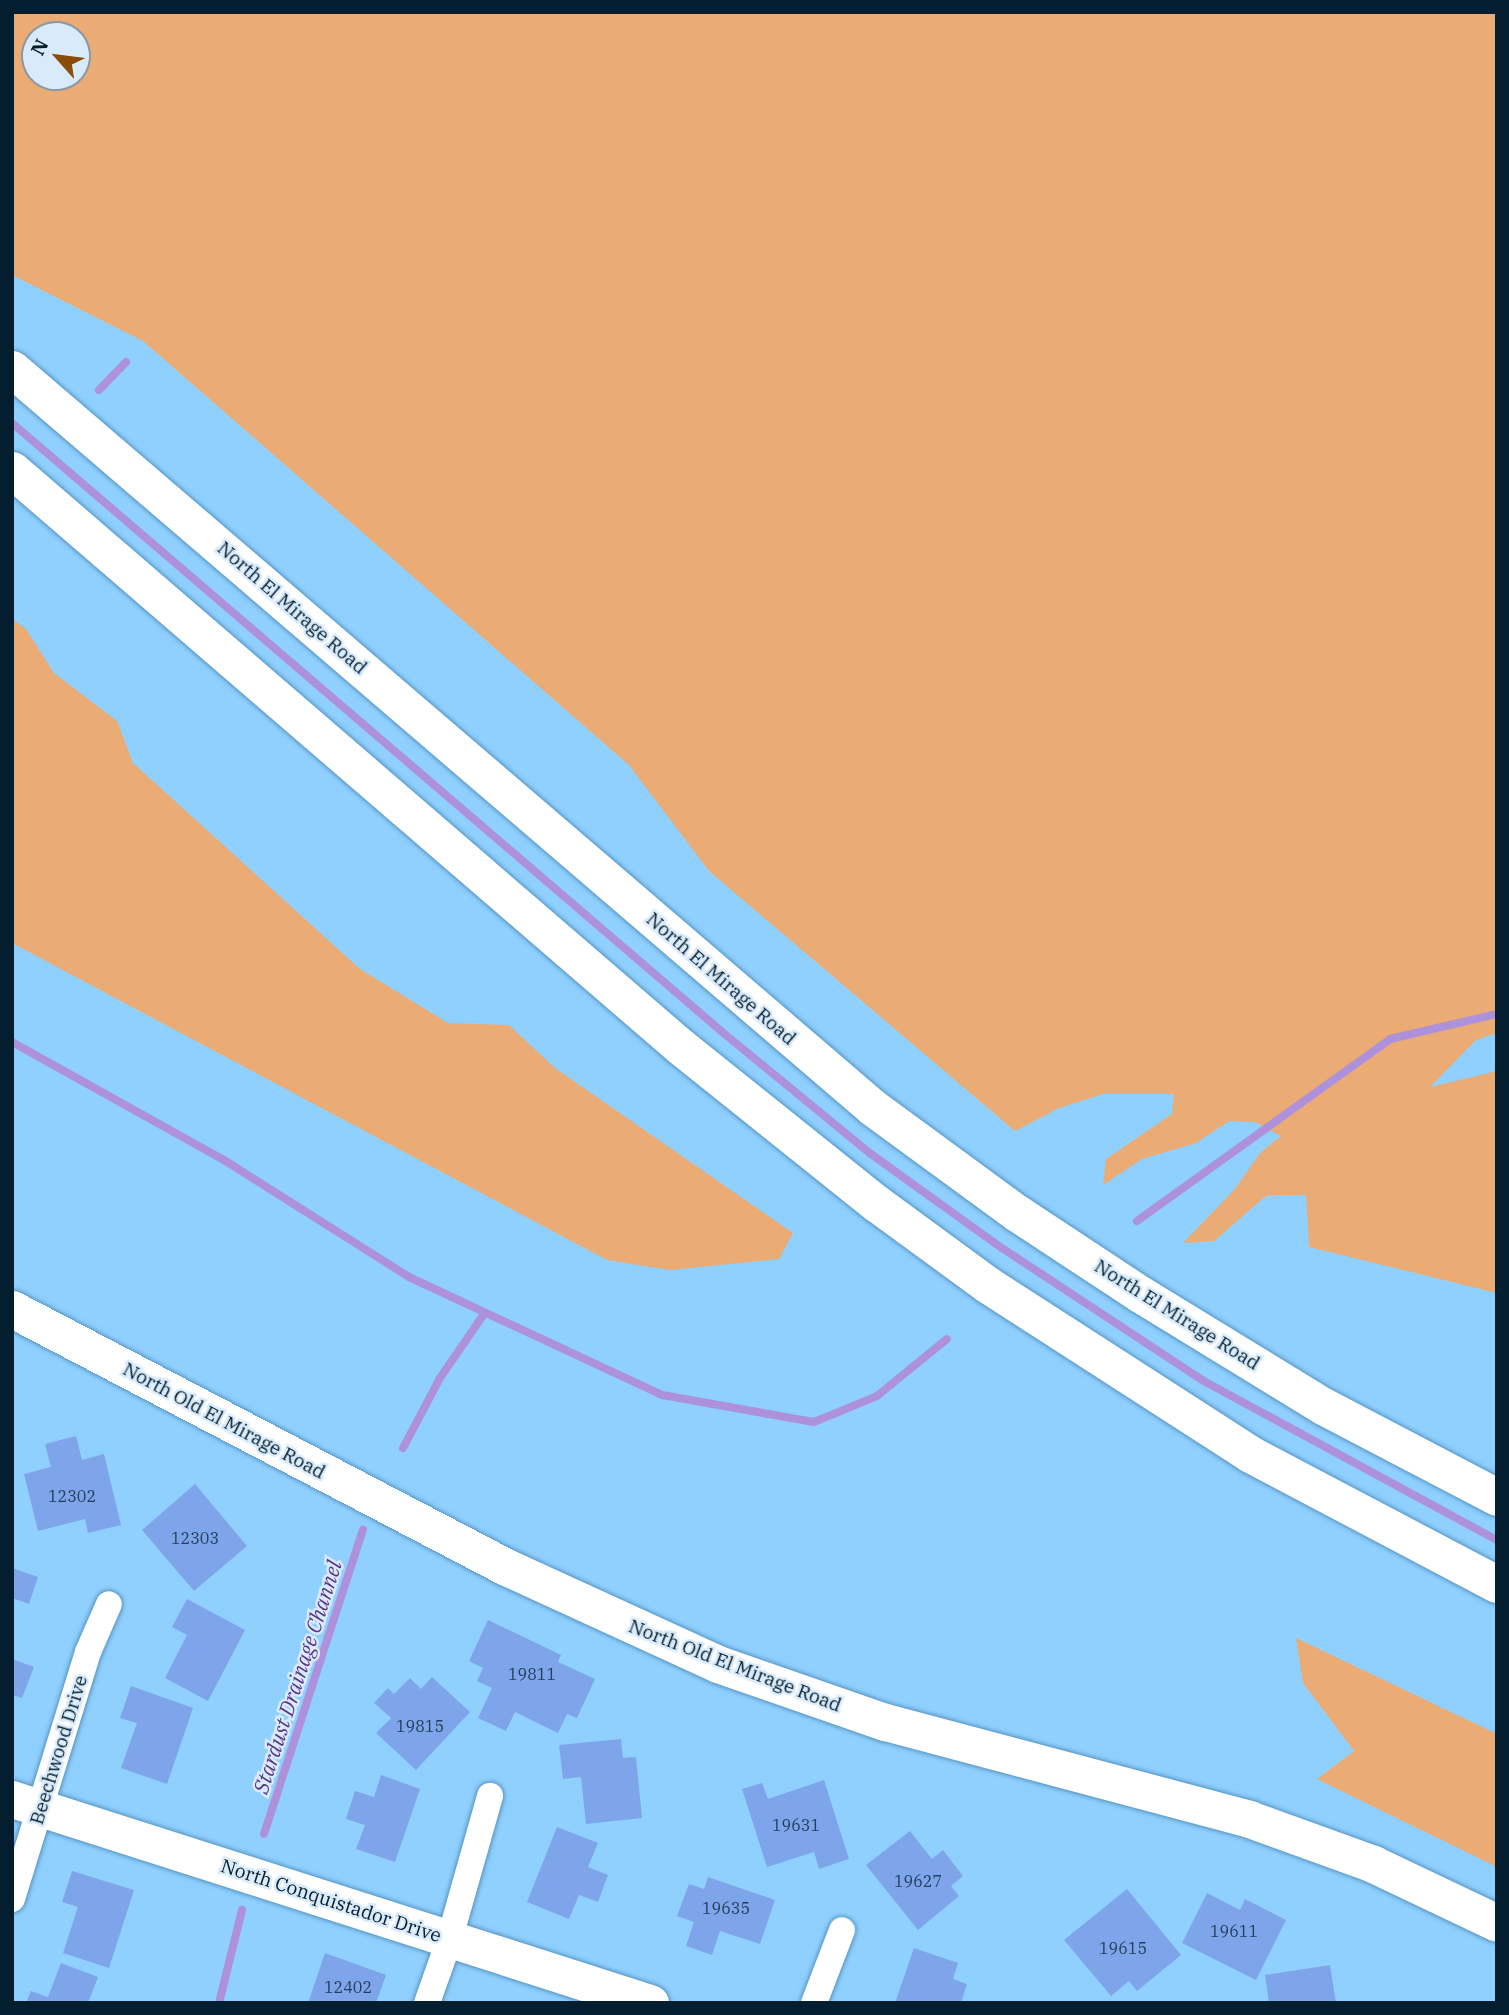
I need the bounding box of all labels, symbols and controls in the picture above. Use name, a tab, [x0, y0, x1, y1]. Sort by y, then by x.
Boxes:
north arrow	[21, 21, 91, 91]
text: N	[25, 35, 53, 59]
street label: North El Mirage Road	[213, 537, 371, 679]
street label: North El Mirage Road	[642, 908, 800, 1050]
street label: North El Mirage Road	[1090, 1255, 1264, 1375]
street label: North Old El Mirage Road	[119, 1358, 329, 1484]
house number: 12302	[48, 1486, 96, 1506]
house number: 12303	[171, 1528, 219, 1548]
water label: Stardust Drainage Channel	[247, 1557, 347, 1797]
street label: North Old El Mirage Road	[625, 1615, 845, 1717]
house number: 19811	[508, 1664, 556, 1684]
street label: Beechwood Drive	[25, 1673, 93, 1827]
house number: 19815	[396, 1716, 444, 1736]
house number: 19631	[772, 1815, 820, 1835]
street label: North Conquistador Drive	[218, 1855, 444, 1947]
house number: 19627	[894, 1871, 942, 1891]
house number: 19635	[702, 1898, 750, 1918]
house number: 19611	[1210, 1921, 1258, 1941]
house number: 19615	[1099, 1938, 1147, 1958]
house number: 12402	[324, 1977, 372, 1997]

